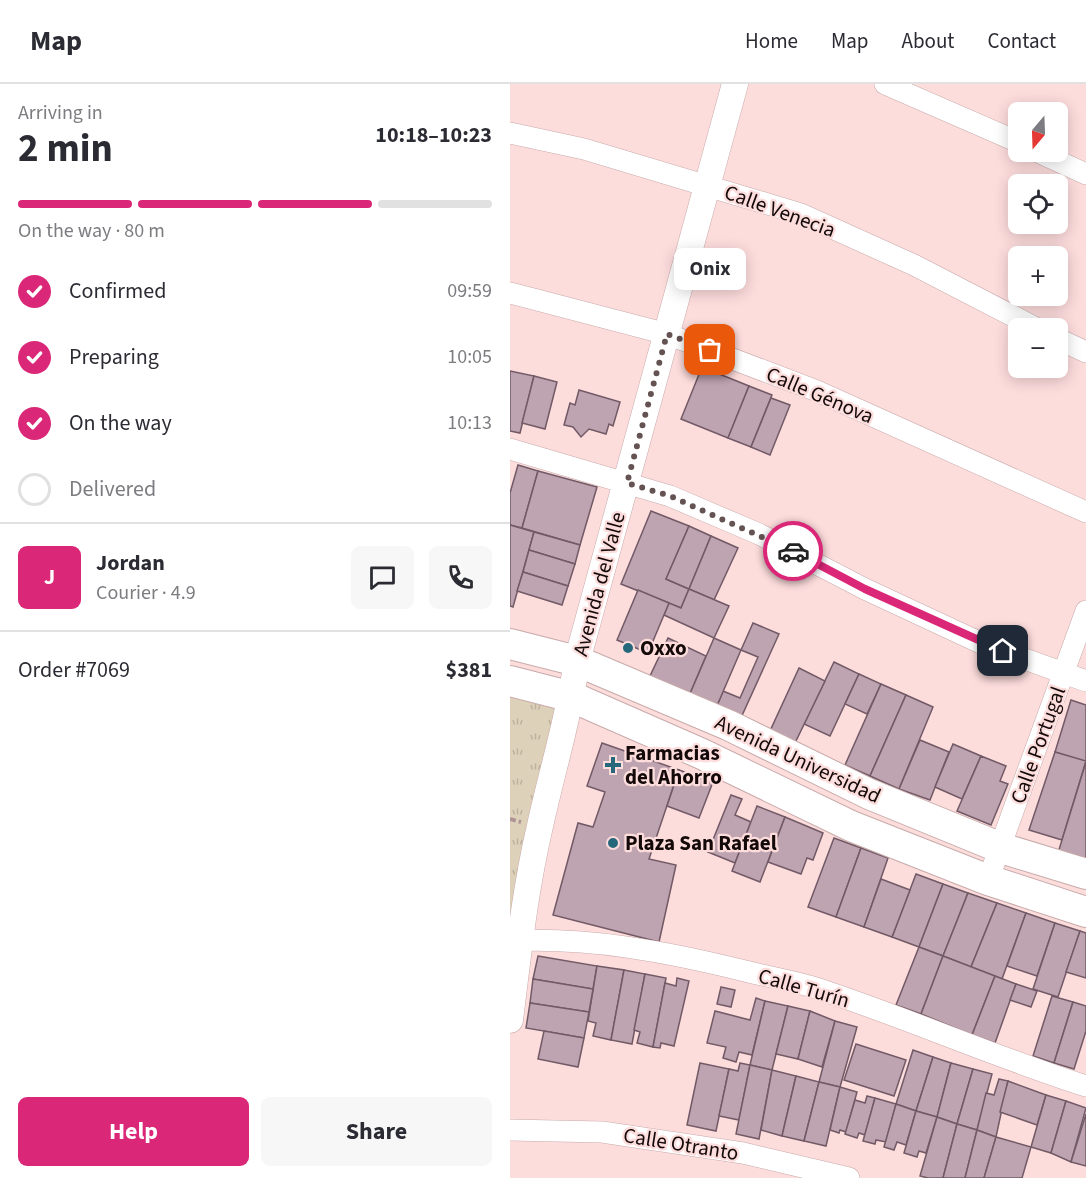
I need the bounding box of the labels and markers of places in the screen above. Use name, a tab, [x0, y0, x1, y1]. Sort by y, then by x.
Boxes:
callout: Onix	[674, 248, 746, 290]
pin	[684, 324, 735, 375]
pin	[977, 625, 1028, 676]
place label: Oxxo	[640, 633, 687, 663]
marker: Oxxo	[621, 641, 635, 655]
place label: Farmacias del Ahorro	[625, 738, 722, 792]
marker: Farmacias del Ahorro	[606, 758, 620, 772]
place label: Plaza San Rafael	[625, 828, 777, 858]
marker: Plaza San Rafael	[606, 836, 620, 850]

